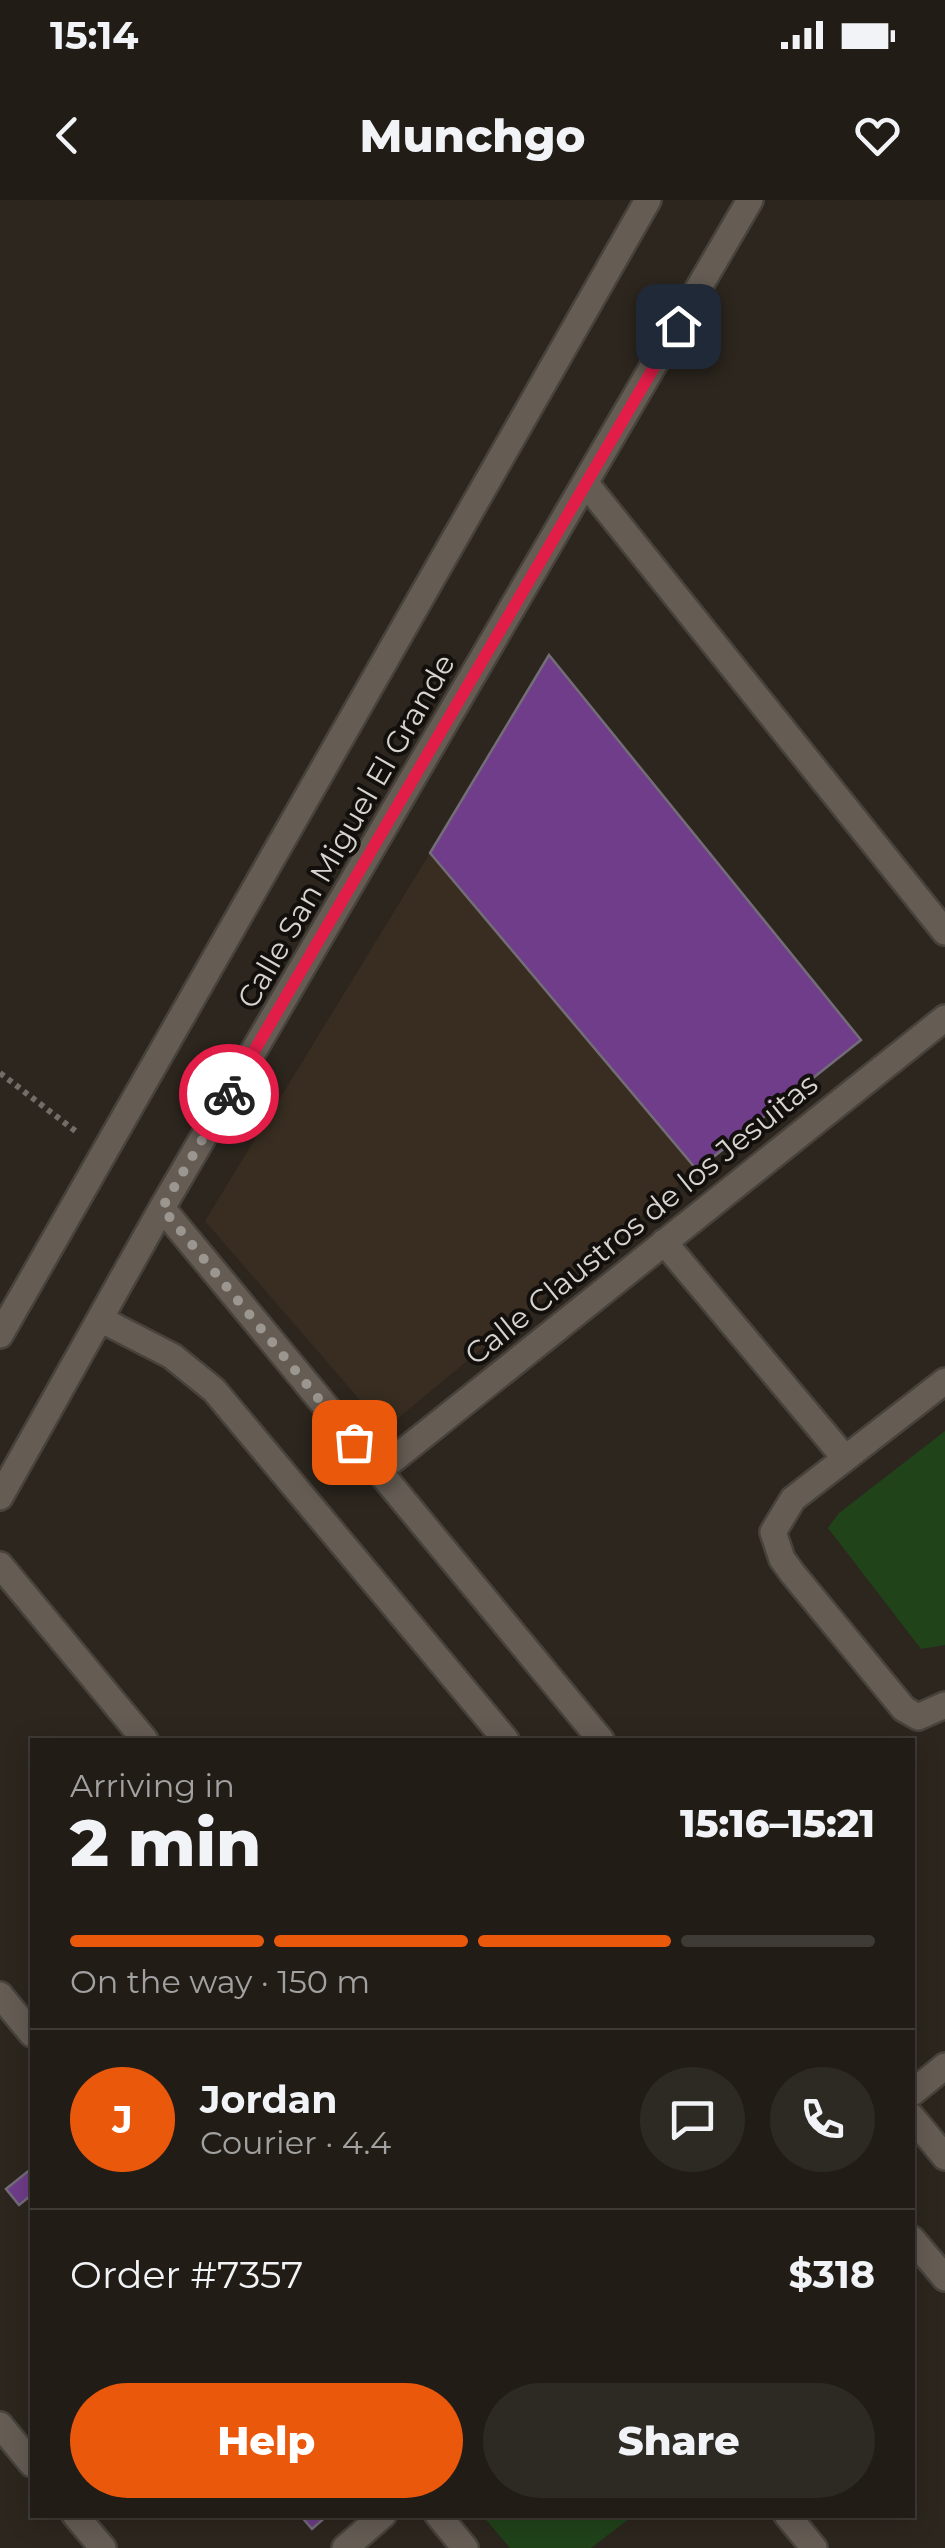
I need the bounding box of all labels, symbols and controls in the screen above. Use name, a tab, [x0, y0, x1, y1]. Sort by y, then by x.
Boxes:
text: 15:14	[50, 12, 139, 59]
icon: back	[40, 108, 95, 163]
text: Munchgo	[359, 108, 586, 163]
icon: heart	[850, 108, 905, 163]
pin	[636, 284, 721, 369]
icon: home	[651, 299, 706, 354]
street label: Calle San Miguel El Grande	[229, 647, 463, 1015]
courier	[179, 1044, 279, 1144]
street label: Calle Claustros de los Jesuitas	[457, 1065, 825, 1373]
icon: bike	[202, 1067, 257, 1122]
pin	[312, 1400, 397, 1485]
icon: bag	[327, 1415, 382, 1470]
text: Arriving in	[70, 1766, 235, 1805]
text: 15:16–15:21	[680, 1800, 875, 1847]
text: 2 min	[70, 1803, 261, 1882]
text: On the way · 150 m	[70, 1962, 370, 2001]
button: chat	[640, 2067, 745, 2172]
button: phone	[770, 2067, 875, 2172]
text: Jordan	[200, 2076, 338, 2123]
text: J	[112, 2096, 133, 2143]
text: Courier · 4.4	[200, 2123, 391, 2162]
text: Order #7357	[70, 2251, 303, 2298]
text: $318	[788, 2251, 875, 2298]
button: Help	[70, 2383, 463, 2498]
button: Share	[483, 2383, 875, 2498]

